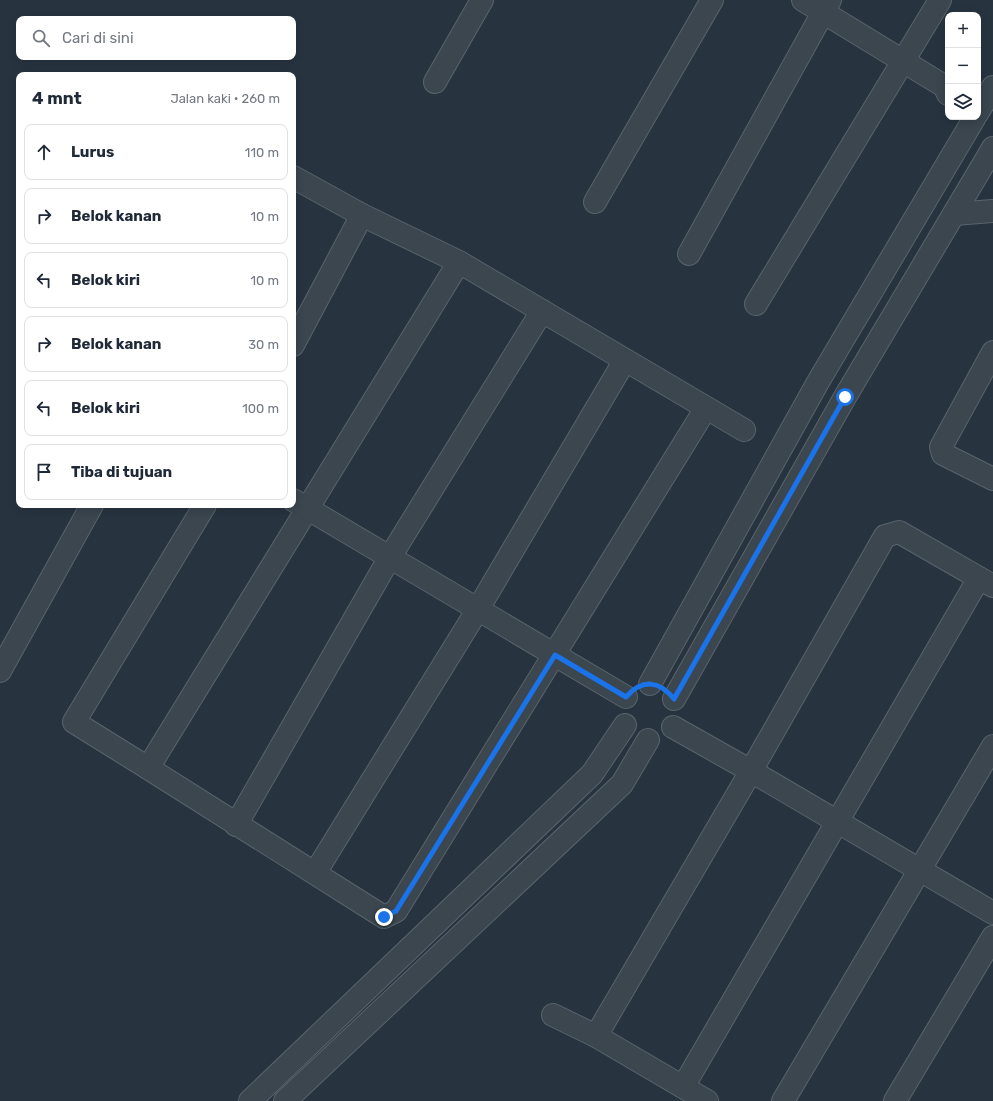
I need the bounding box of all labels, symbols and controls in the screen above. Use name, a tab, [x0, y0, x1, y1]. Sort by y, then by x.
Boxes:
map controls	[945, 12, 981, 120]
button: +	[945, 12, 981, 48]
search box	[16, 16, 296, 60]
icon: search	[30, 27, 52, 49]
text: Cari di sini	[62, 29, 134, 47]
button: −	[945, 48, 981, 84]
button: layers	[945, 84, 981, 120]
text: 4 mnt	[32, 88, 82, 108]
text: Jalan kaki · 260 m	[171, 91, 280, 106]
icon: ahead	[33, 141, 55, 163]
text: Lurus	[71, 143, 114, 161]
text: 110 m	[245, 145, 279, 160]
icon: right	[33, 205, 55, 227]
text: Belok kanan	[71, 207, 161, 225]
text: 10 m	[250, 209, 279, 224]
icon: left	[33, 269, 55, 291]
text: Belok kiri	[71, 271, 140, 289]
text: 10 m	[250, 273, 279, 288]
icon: right	[33, 333, 55, 355]
text: Belok kanan	[71, 335, 161, 353]
text: 30 m	[248, 337, 279, 352]
route start	[836, 388, 854, 406]
icon: left	[33, 397, 55, 419]
text: Belok kiri	[71, 399, 140, 417]
text: 100 m	[242, 401, 279, 416]
icon: arrive	[33, 461, 55, 483]
text: Tiba di tujuan	[71, 463, 172, 481]
route end	[375, 908, 393, 926]

